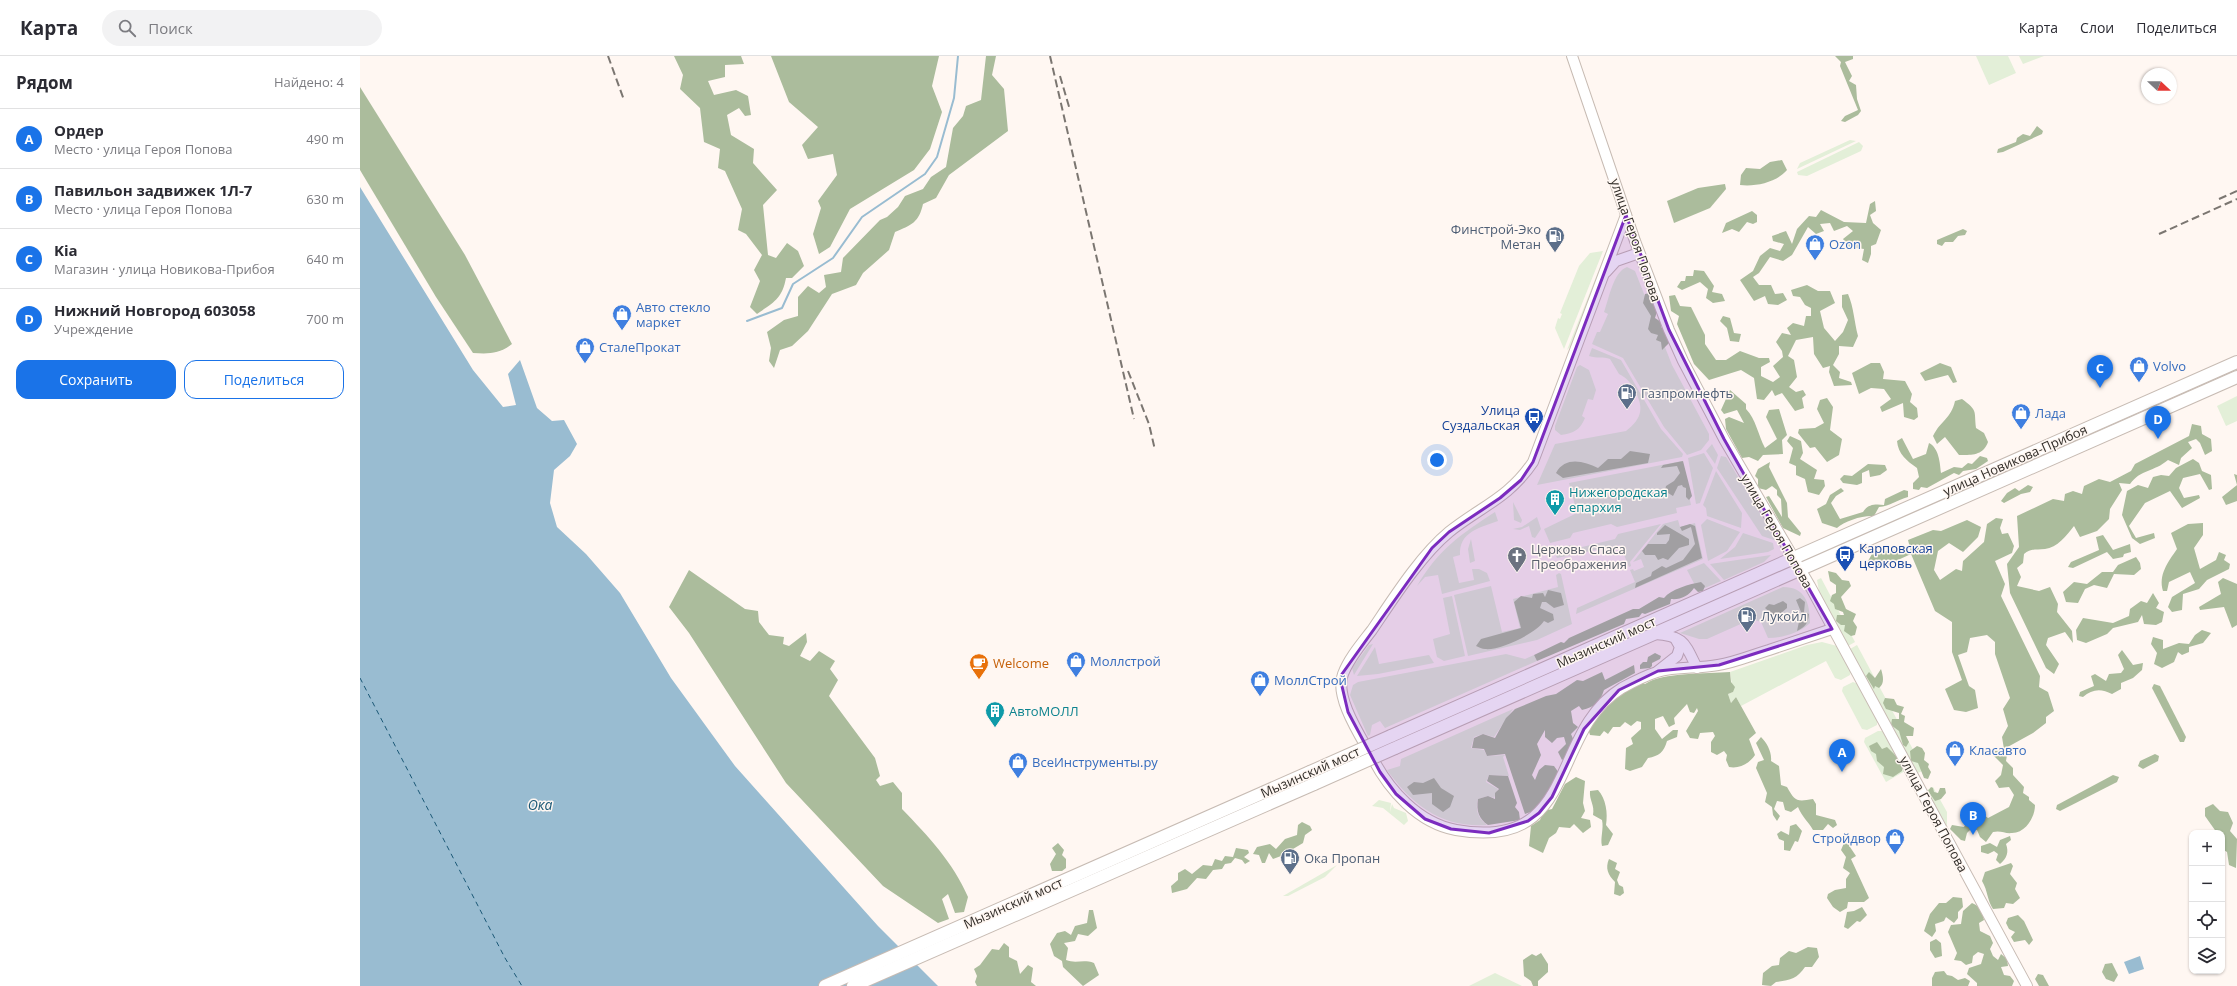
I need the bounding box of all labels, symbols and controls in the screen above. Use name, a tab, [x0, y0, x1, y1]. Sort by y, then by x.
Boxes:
search box	[102, 10, 382, 46]
text: Карта	[20, 15, 78, 41]
icon: search	[116, 17, 138, 39]
text: Поиск	[148, 18, 193, 38]
text: Карта	[2019, 18, 2058, 37]
text: Слои	[2080, 18, 2114, 37]
text: Поделиться	[2136, 18, 2217, 37]
north arrow	[2141, 68, 2177, 104]
text: Рядом	[16, 71, 73, 94]
text: Найдено: 4	[274, 73, 344, 91]
text: Ордер	[54, 120, 104, 140]
text: A	[25, 130, 33, 148]
text: 490 m	[306, 130, 344, 148]
text: Место · улица Героя Попова	[54, 140, 233, 158]
street label: улица Героя Попова	[1606, 176, 1666, 304]
text: Павильон задвижек 1Л-7	[54, 180, 252, 200]
text: B	[25, 190, 33, 208]
text: 630 m	[306, 190, 344, 208]
text: Место · улица Героя Попова	[54, 200, 233, 218]
place label: Финстрой-Эко Метан	[1451, 220, 1541, 253]
fuel station icon: Финстрой-Эко Метан	[1544, 225, 1566, 253]
shop icon: Ozon	[1804, 233, 1826, 261]
place label: Ozon	[1829, 235, 1861, 253]
text: Kia	[54, 240, 78, 260]
text: C	[25, 250, 33, 268]
text: 640 m	[306, 250, 344, 268]
text: Магазин · улица Новикова-Прибоя	[54, 260, 275, 278]
place label: Авто стекло маркет	[636, 298, 711, 331]
text: Нижний Новгород 603058	[54, 300, 256, 320]
shop icon: Авто стекло маркет	[611, 303, 633, 331]
text: D	[24, 310, 34, 328]
text: 700 m	[306, 310, 344, 328]
text: Учреждение	[54, 320, 133, 338]
shop icon: СталеПрокат	[574, 336, 596, 364]
place label: СталеПрокат	[599, 338, 681, 356]
pin: C	[2087, 355, 2113, 388]
shop icon: Volvo	[2128, 355, 2150, 383]
place label: Volvo	[2153, 357, 2186, 375]
button: Сохранить	[16, 360, 176, 399]
button: Поделиться	[184, 360, 344, 399]
fuel station icon: Газпромнефть	[1616, 382, 1638, 410]
place label: Газпромнефть	[1641, 384, 1733, 402]
place label: Улица Суздальская	[1442, 401, 1520, 434]
shop icon: Лада	[2010, 402, 2032, 430]
place label: Лада	[2035, 404, 2066, 422]
bus stop icon: Улица Суздальская	[1523, 406, 1545, 434]
pin: D	[2145, 406, 2171, 439]
street label: улица Новикова-Прибоя	[1940, 420, 2090, 500]
your location	[1427, 450, 1447, 470]
street label: улица Героя Попова	[1737, 471, 1817, 591]
place label: Нижегородская епархия	[1569, 483, 1668, 516]
building icon: Нижегородская епархия	[1544, 488, 1566, 516]
place label: Карповская церковь	[1859, 539, 1933, 572]
place label: Церковь Спаса Преображения	[1531, 540, 1627, 573]
bus stop icon: Карповская церковь	[1834, 544, 1856, 572]
church icon: Церковь Спаса Преображения	[1506, 545, 1528, 573]
fuel station icon: Лукойл	[1736, 605, 1758, 633]
place label: Лукойл	[1761, 607, 1807, 625]
street label: Мызинский мост	[1553, 612, 1659, 672]
shop icon: Моллcтрой	[1065, 650, 1087, 678]
cafe icon: Welcome	[968, 652, 990, 680]
place label: Моллcтрой	[1090, 652, 1161, 670]
place label: Welcome	[993, 654, 1049, 672]
shop icon: МоллСтрой	[1249, 669, 1271, 697]
place label: МоллСтрой	[1274, 671, 1347, 689]
building icon: АвтоМОЛЛ	[984, 700, 1006, 728]
place label: АвтоМОЛЛ	[1009, 702, 1079, 720]
pin: A	[1829, 739, 1855, 772]
shop icon: Класавто	[1944, 739, 1966, 767]
place label: Класавто	[1969, 741, 2027, 759]
street label: Мызинский мост	[1257, 742, 1363, 802]
shop icon: ВсеИнструменты.ру	[1007, 751, 1029, 779]
place label: ВсеИнструменты.ру	[1032, 753, 1158, 771]
street label: улица Героя Попова	[1896, 753, 1972, 875]
water label: Ока	[528, 795, 552, 814]
pin: B	[1960, 802, 1986, 835]
shop icon: Стройдвор	[1884, 827, 1906, 855]
place label: Стройдвор	[1812, 829, 1881, 847]
map controls	[2189, 830, 2225, 974]
button: +	[2189, 830, 2225, 866]
fuel station icon: Ока Пропан	[1279, 847, 1301, 875]
place label: Ока Пропан	[1304, 849, 1380, 867]
button: −	[2189, 866, 2225, 902]
street label: Мызинский мост	[960, 873, 1066, 933]
button: locate	[2189, 902, 2225, 938]
button: layers	[2189, 938, 2225, 974]

